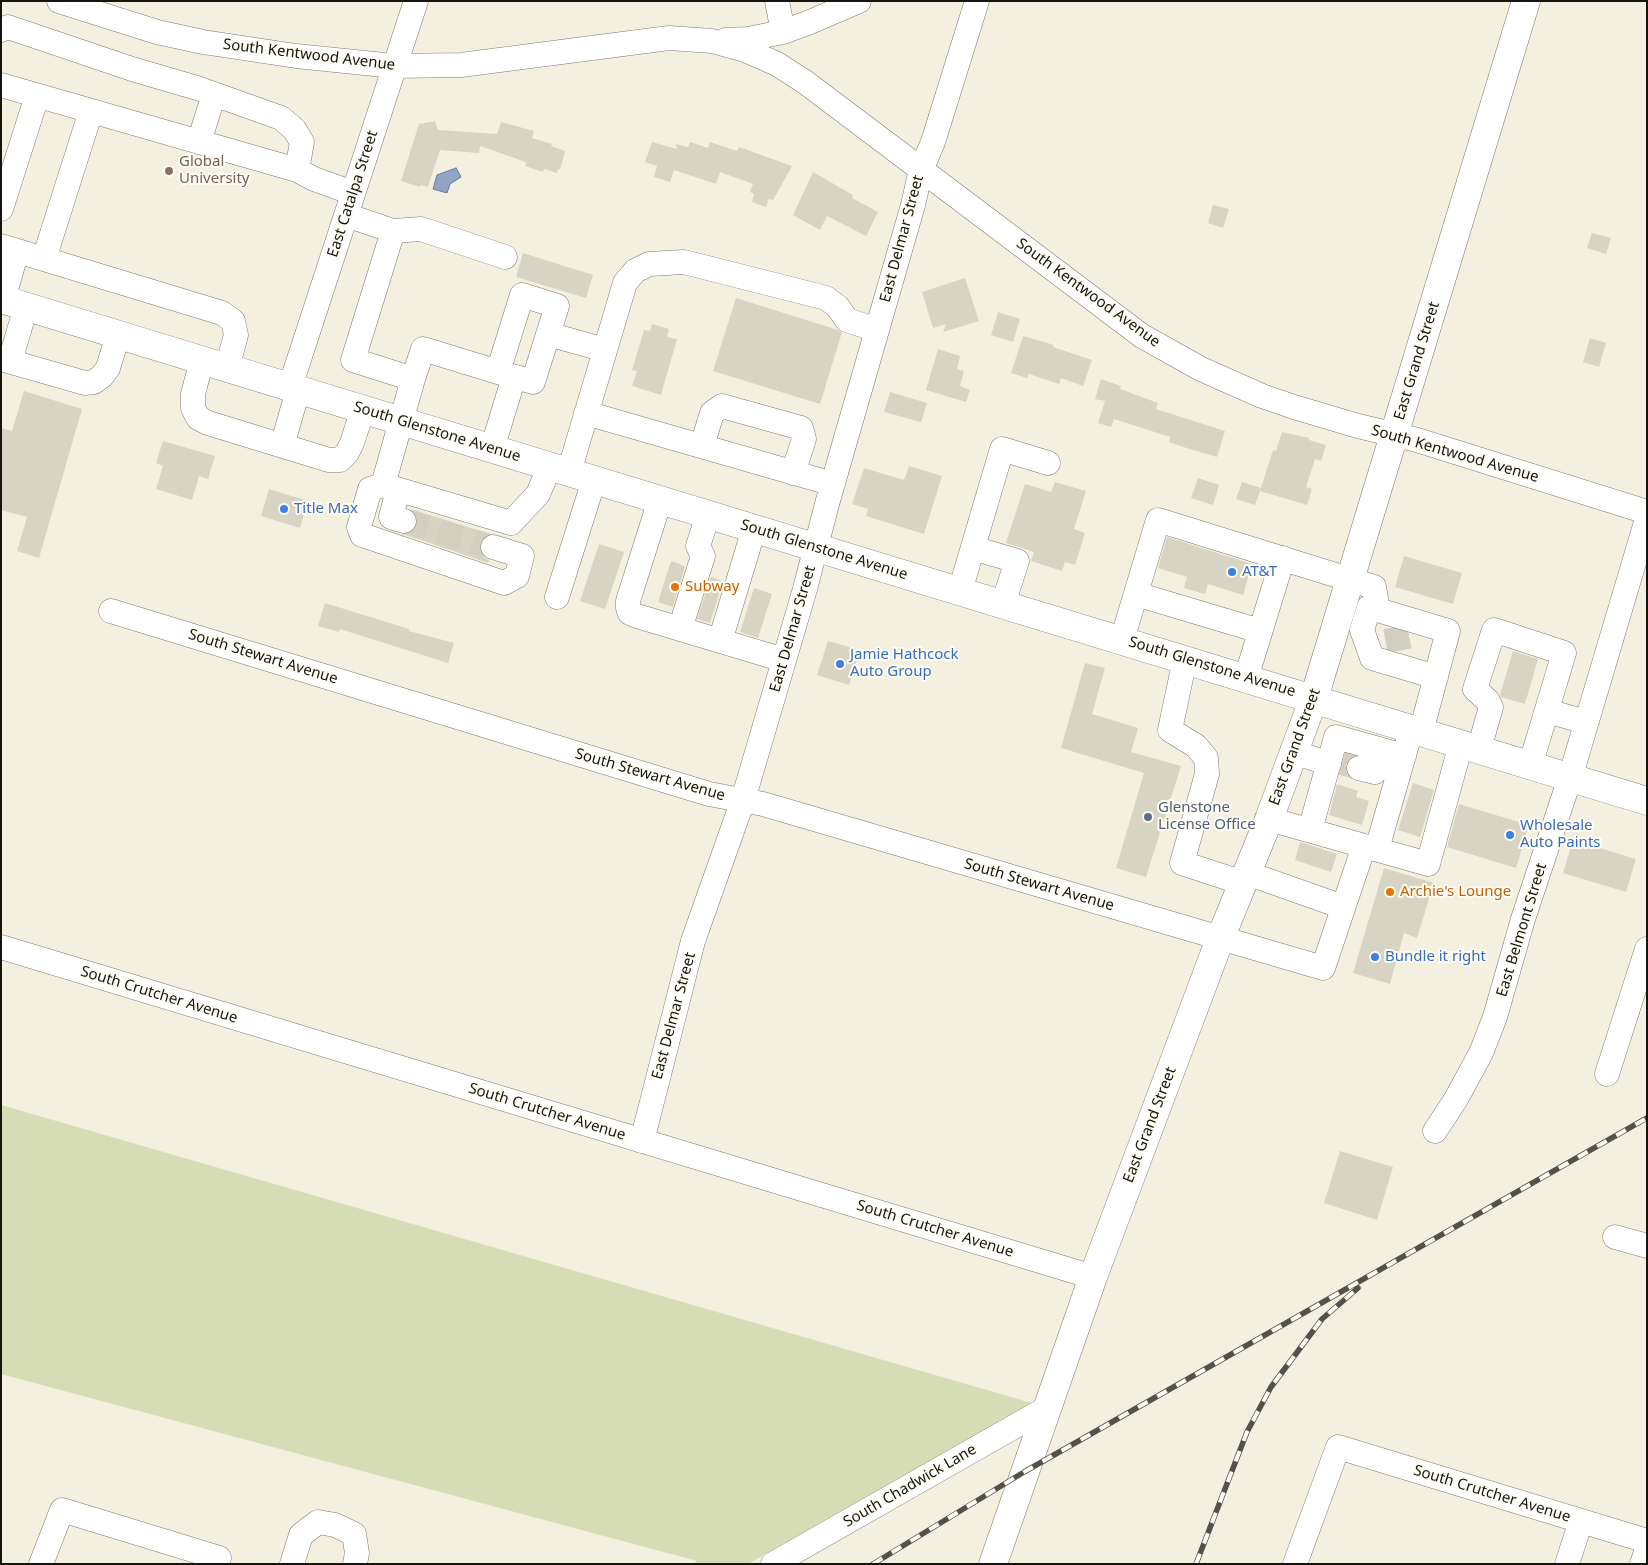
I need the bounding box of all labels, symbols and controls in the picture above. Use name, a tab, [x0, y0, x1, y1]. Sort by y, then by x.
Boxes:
street label: South Kentwood Avenue	[222, 36, 396, 74]
street label: East Catalpa Street	[324, 128, 382, 260]
place label: Global University	[179, 153, 249, 188]
marker: Global University	[163, 165, 175, 177]
street label: East Delmar Street	[876, 173, 928, 305]
street label: South Kentwood Avenue	[1013, 235, 1163, 351]
street label: East Grand Street	[1390, 300, 1444, 422]
street label: South Glenstone Avenue	[351, 398, 523, 466]
street label: South Kentwood Avenue	[1369, 421, 1541, 487]
place label: Title Max	[294, 500, 358, 518]
marker: Title Max	[278, 503, 290, 515]
street label: South Glenstone Avenue	[738, 516, 910, 584]
place label: AT&T	[1242, 563, 1277, 581]
street label: East Delmar Street	[766, 564, 820, 694]
marker: AT&T	[1226, 566, 1238, 578]
place label: Subway	[685, 578, 739, 596]
marker: Subway	[669, 581, 681, 593]
street label: South Stewart Avenue	[186, 626, 340, 688]
street label: South Glenstone Avenue	[1126, 633, 1298, 701]
place label: Jamie Hathcock Auto Group	[850, 646, 958, 681]
marker: Jamie Hathcock Auto Group	[834, 658, 846, 670]
street label: East Grand Street	[1266, 686, 1324, 808]
street label: South Stewart Avenue	[573, 745, 727, 805]
place label: Glenstone License Office	[1158, 799, 1256, 834]
marker: Glenstone License Office	[1142, 811, 1154, 823]
place label: Wholesale Auto Paints	[1520, 817, 1600, 852]
marker: Wholesale Auto Paints	[1504, 829, 1516, 841]
street label: South Stewart Avenue	[962, 855, 1116, 915]
street label: East Belmont Street	[1493, 861, 1551, 999]
place label: Archie's Lounge	[1400, 883, 1511, 901]
marker: Archie's Lounge	[1384, 886, 1396, 898]
place label: Bundle it right	[1385, 948, 1486, 966]
street label: East Delmar Street	[648, 950, 700, 1082]
marker: Bundle it right	[1369, 951, 1381, 963]
street label: South Crutcher Avenue	[78, 963, 240, 1027]
street label: East Grand Street	[1120, 1064, 1180, 1186]
street label: South Crutcher Avenue	[466, 1080, 628, 1144]
street label: South Crutcher Avenue	[854, 1197, 1016, 1261]
street label: South Chadwick Lane	[840, 1441, 980, 1531]
street label: South Crutcher Avenue	[1411, 1462, 1573, 1526]

